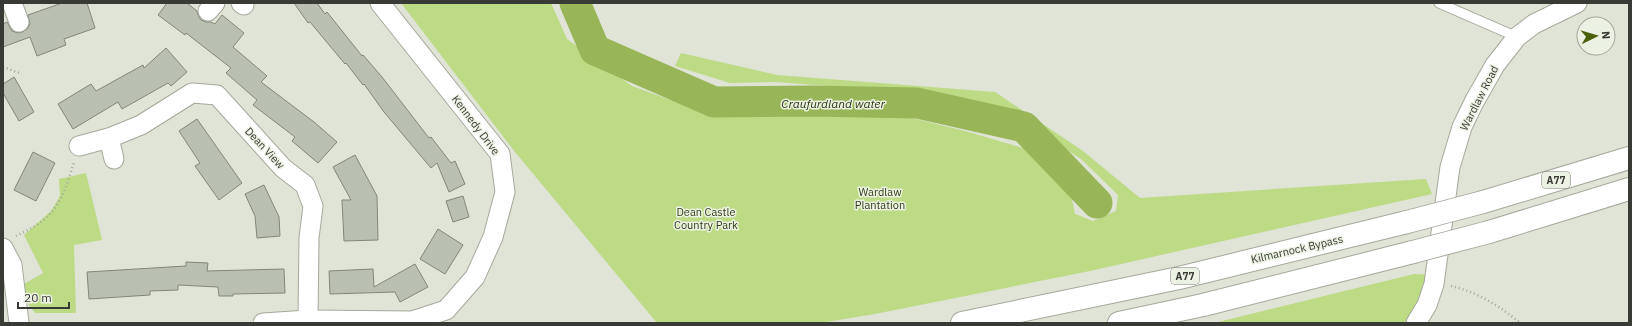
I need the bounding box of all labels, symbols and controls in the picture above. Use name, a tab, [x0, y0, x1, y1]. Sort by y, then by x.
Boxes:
north arrow	[1576, 16, 1616, 56]
text: N	[1599, 31, 1613, 40]
street label: Wardlaw Road	[1457, 63, 1501, 133]
street label: Kennedy Drive	[449, 92, 503, 158]
water label: Craufurdland water	[781, 96, 885, 111]
street label: Dean View	[242, 124, 288, 172]
road number: A77	[1542, 172, 1570, 188]
park label: Wardlaw Plantation	[855, 185, 905, 212]
park label: Dean Castle Country Park	[674, 205, 738, 232]
street label: Kilmarnock Bypass	[1250, 232, 1344, 266]
road number: A77	[1171, 268, 1199, 284]
scale bar	[18, 284, 69, 310]
text: 20 m	[24, 290, 52, 305]

